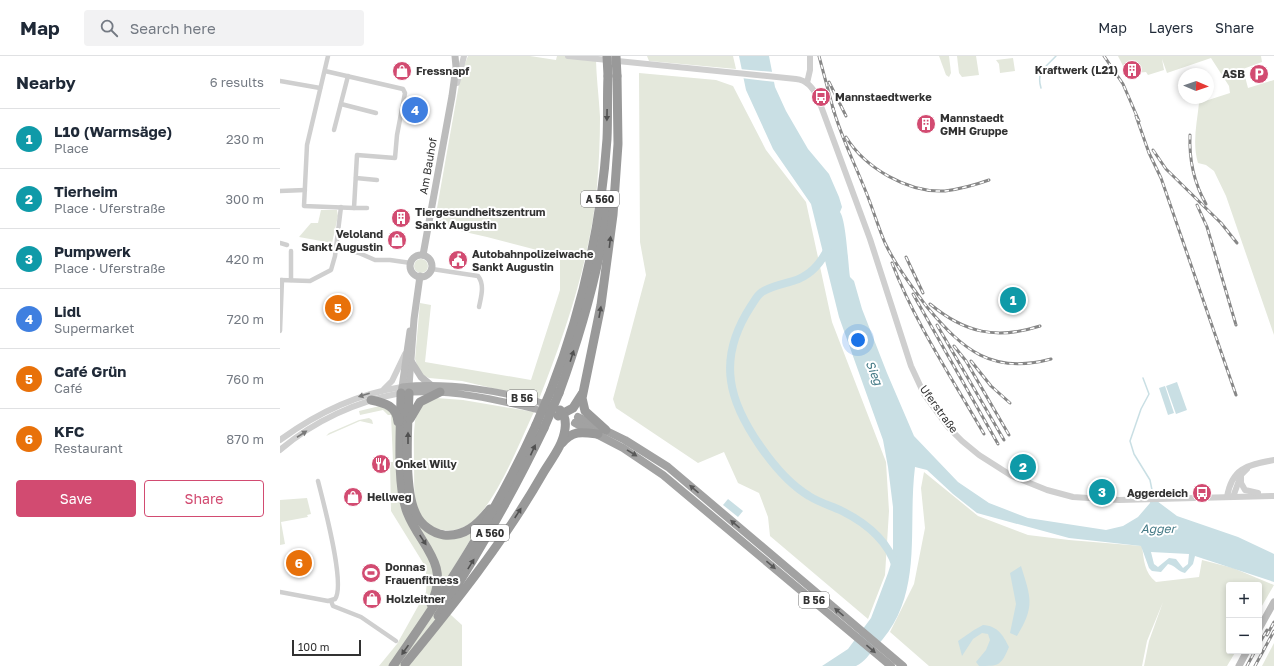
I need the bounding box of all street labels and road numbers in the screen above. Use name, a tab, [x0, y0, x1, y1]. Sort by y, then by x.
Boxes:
street label: Am Bauhof	[416, 137, 439, 195]
road number: A 560	[581, 191, 619, 207]
street label: Uferstraße	[918, 382, 961, 435]
road number: B 56	[507, 390, 537, 406]
road number: A 560	[471, 525, 509, 541]
road number: B 56	[799, 592, 829, 608]

